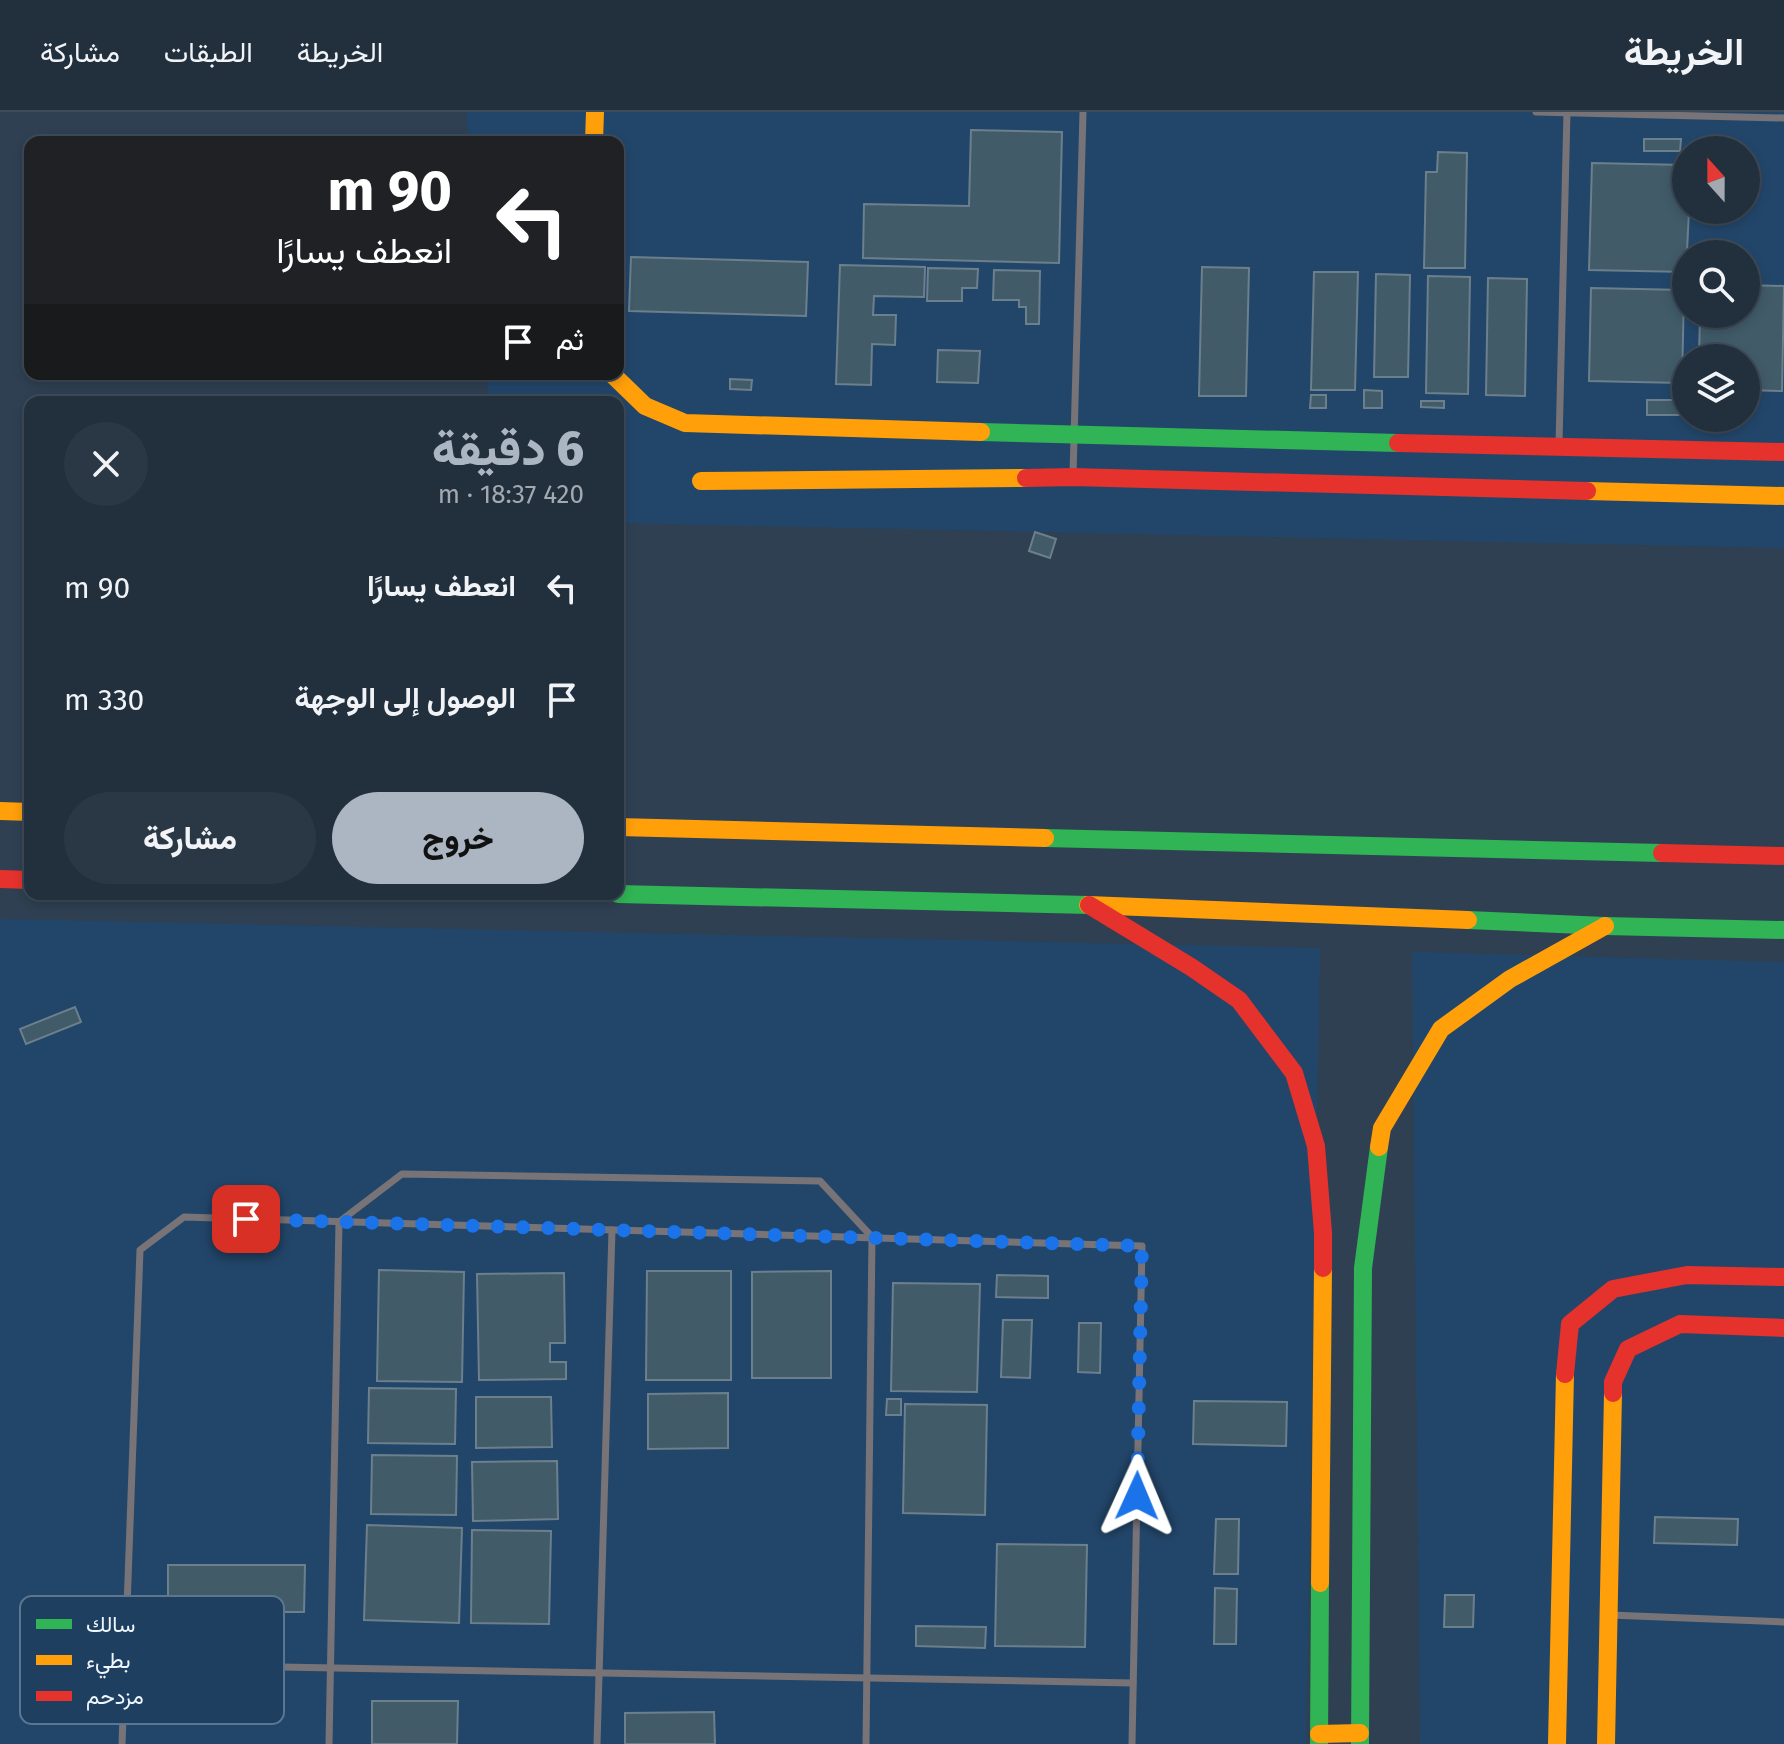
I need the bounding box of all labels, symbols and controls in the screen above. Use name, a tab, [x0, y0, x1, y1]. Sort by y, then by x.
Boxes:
text: الخريطة	[1624, 29, 1744, 75]
text: مشاركة	[40, 36, 120, 69]
text: الطبقات	[164, 36, 253, 69]
text: الخريطة	[297, 36, 383, 69]
north arrow	[1672, 136, 1760, 224]
map controls	[1672, 136, 1760, 432]
text: 90 m	[327, 158, 452, 225]
icon: left	[480, 168, 584, 272]
text: انعطف يسارًا	[276, 229, 452, 273]
button: search	[1672, 240, 1760, 328]
icon: arrive	[496, 320, 540, 364]
text: ثم	[556, 322, 584, 358]
button: layers	[1672, 344, 1760, 432]
text: 6 دقيقة	[432, 420, 584, 478]
button: close	[64, 422, 148, 506]
text: 420 m · 18:37	[438, 479, 584, 510]
icon: left	[540, 566, 584, 610]
text: انعطف يسارًا	[367, 568, 516, 604]
text: 90 m	[64, 570, 130, 606]
icon: arrive	[540, 678, 584, 722]
text: الوصول إلى الوجهة	[294, 680, 516, 716]
text: 330 m	[64, 682, 144, 718]
button: مشاركة	[64, 792, 316, 884]
button: خروج	[332, 792, 584, 884]
pin	[212, 1185, 280, 1253]
icon: arrive	[224, 1197, 268, 1241]
position arrow	[1095, 1454, 1179, 1538]
legend	[20, 1596, 284, 1724]
text: سالك	[86, 1611, 135, 1638]
text: بطيء	[86, 1647, 131, 1679]
text: مزدحم	[86, 1683, 144, 1711]

